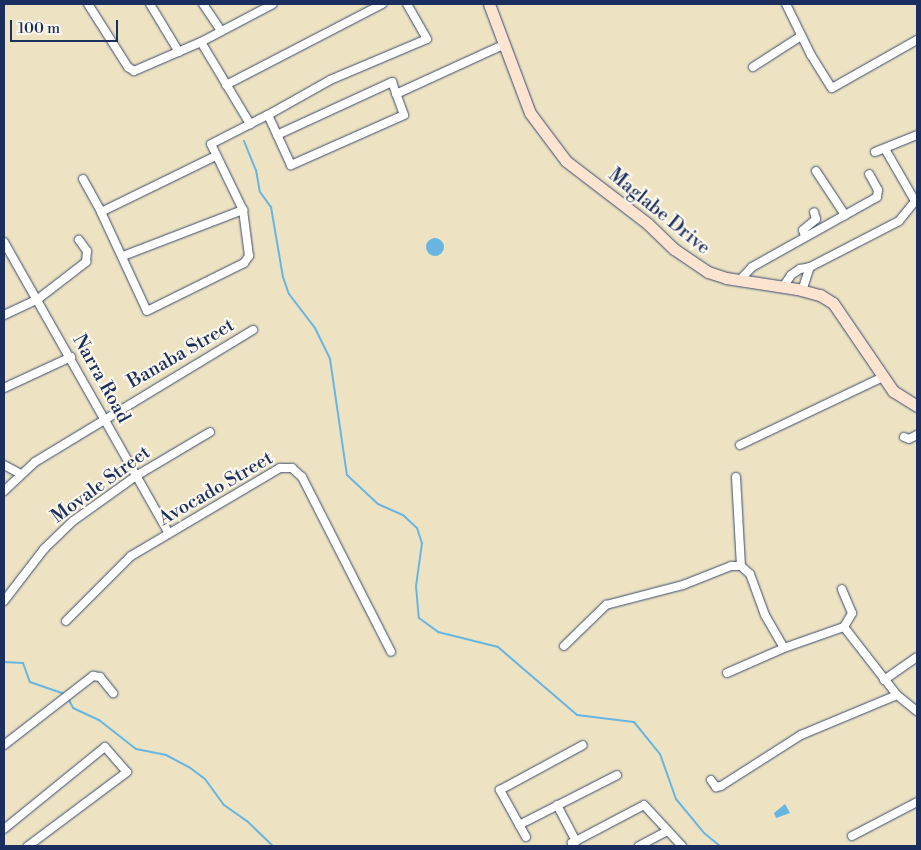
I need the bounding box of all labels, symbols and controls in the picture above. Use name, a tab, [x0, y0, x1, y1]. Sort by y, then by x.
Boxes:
scale bar	[12, 10, 120, 42]
text: 100 m	[18, 19, 60, 38]
street label: Maglabe Drive	[604, 164, 714, 260]
street label: Banaba Street	[123, 314, 239, 394]
street label: Narra Road	[67, 331, 135, 427]
street label: Movale Street	[47, 441, 155, 529]
street label: Avocado Street	[155, 447, 277, 531]

